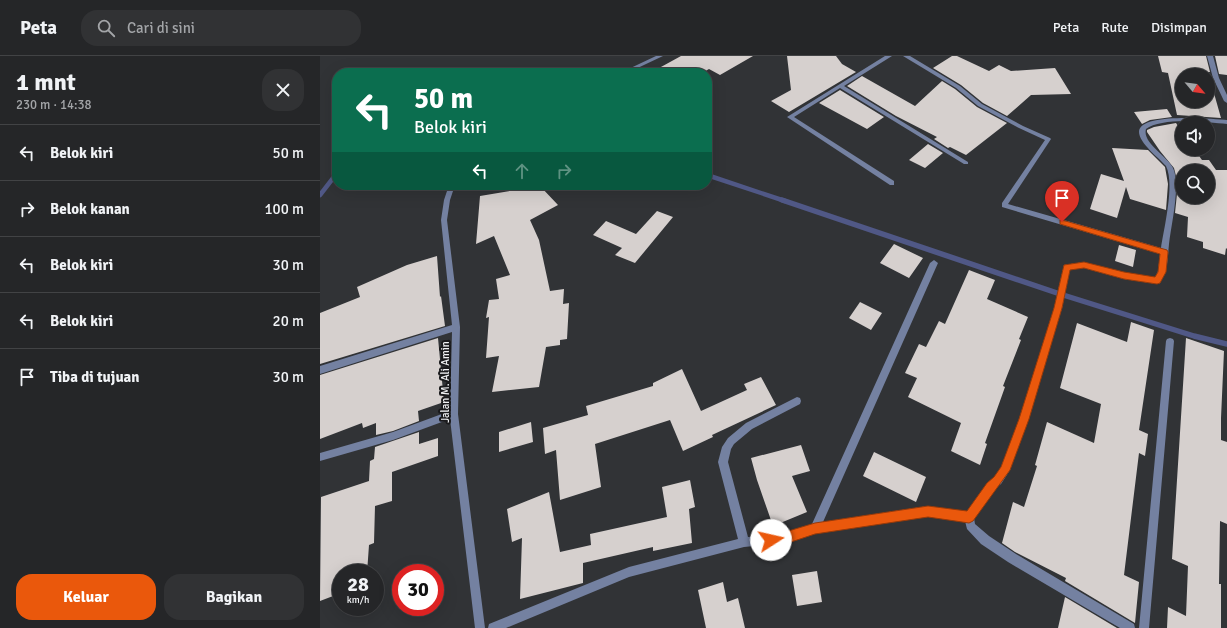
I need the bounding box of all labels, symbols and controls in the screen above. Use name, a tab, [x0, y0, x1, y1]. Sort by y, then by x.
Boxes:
search box	[81, 10, 361, 46]
text: Peta	[20, 16, 57, 40]
icon: search	[95, 17, 117, 39]
text: Cari di sini	[127, 19, 195, 37]
text: Peta	[1053, 19, 1079, 36]
text: Rute	[1101, 19, 1129, 36]
text: Disimpan	[1151, 19, 1207, 36]
text: 1 mnt	[16, 67, 76, 97]
north arrow	[1175, 68, 1215, 108]
map controls	[1175, 68, 1215, 204]
button: close	[262, 69, 304, 111]
text: 50 m	[414, 82, 473, 116]
icon: left	[348, 84, 400, 136]
text: 230 m · 14:38	[16, 97, 92, 113]
text: Belok kiri	[414, 116, 487, 138]
button: sound	[1175, 116, 1215, 156]
icon: left	[16, 142, 38, 164]
text: Belok kiri	[50, 144, 113, 162]
text: 50 m	[273, 144, 304, 162]
icon: left	[469, 160, 491, 182]
icon: ahead	[511, 160, 533, 182]
icon: right	[553, 160, 575, 182]
button: search	[1175, 164, 1215, 204]
pin	[1045, 181, 1079, 222]
icon: arrive	[1051, 187, 1073, 209]
icon: right	[16, 198, 38, 220]
text: Belok kanan	[50, 200, 130, 218]
text: 100 m	[264, 200, 304, 218]
icon: left	[16, 254, 38, 276]
text: Belok kiri	[50, 256, 113, 274]
text: 30 m	[273, 256, 304, 274]
icon: left	[16, 310, 38, 332]
text: Belok kiri	[50, 312, 113, 330]
text: 20 m	[273, 312, 304, 330]
street label: Jalan M. Ali Amin	[439, 341, 452, 423]
icon: arrive	[16, 366, 38, 388]
text: Tiba di tujuan	[50, 368, 140, 386]
text: 30 m	[273, 368, 304, 386]
position arrow	[750, 519, 792, 561]
speed limit sign: 30	[392, 564, 444, 616]
text: 28	[347, 572, 369, 597]
button: Keluar	[16, 574, 156, 620]
button: Bagikan	[164, 574, 304, 620]
text: km/h	[347, 594, 369, 606]

